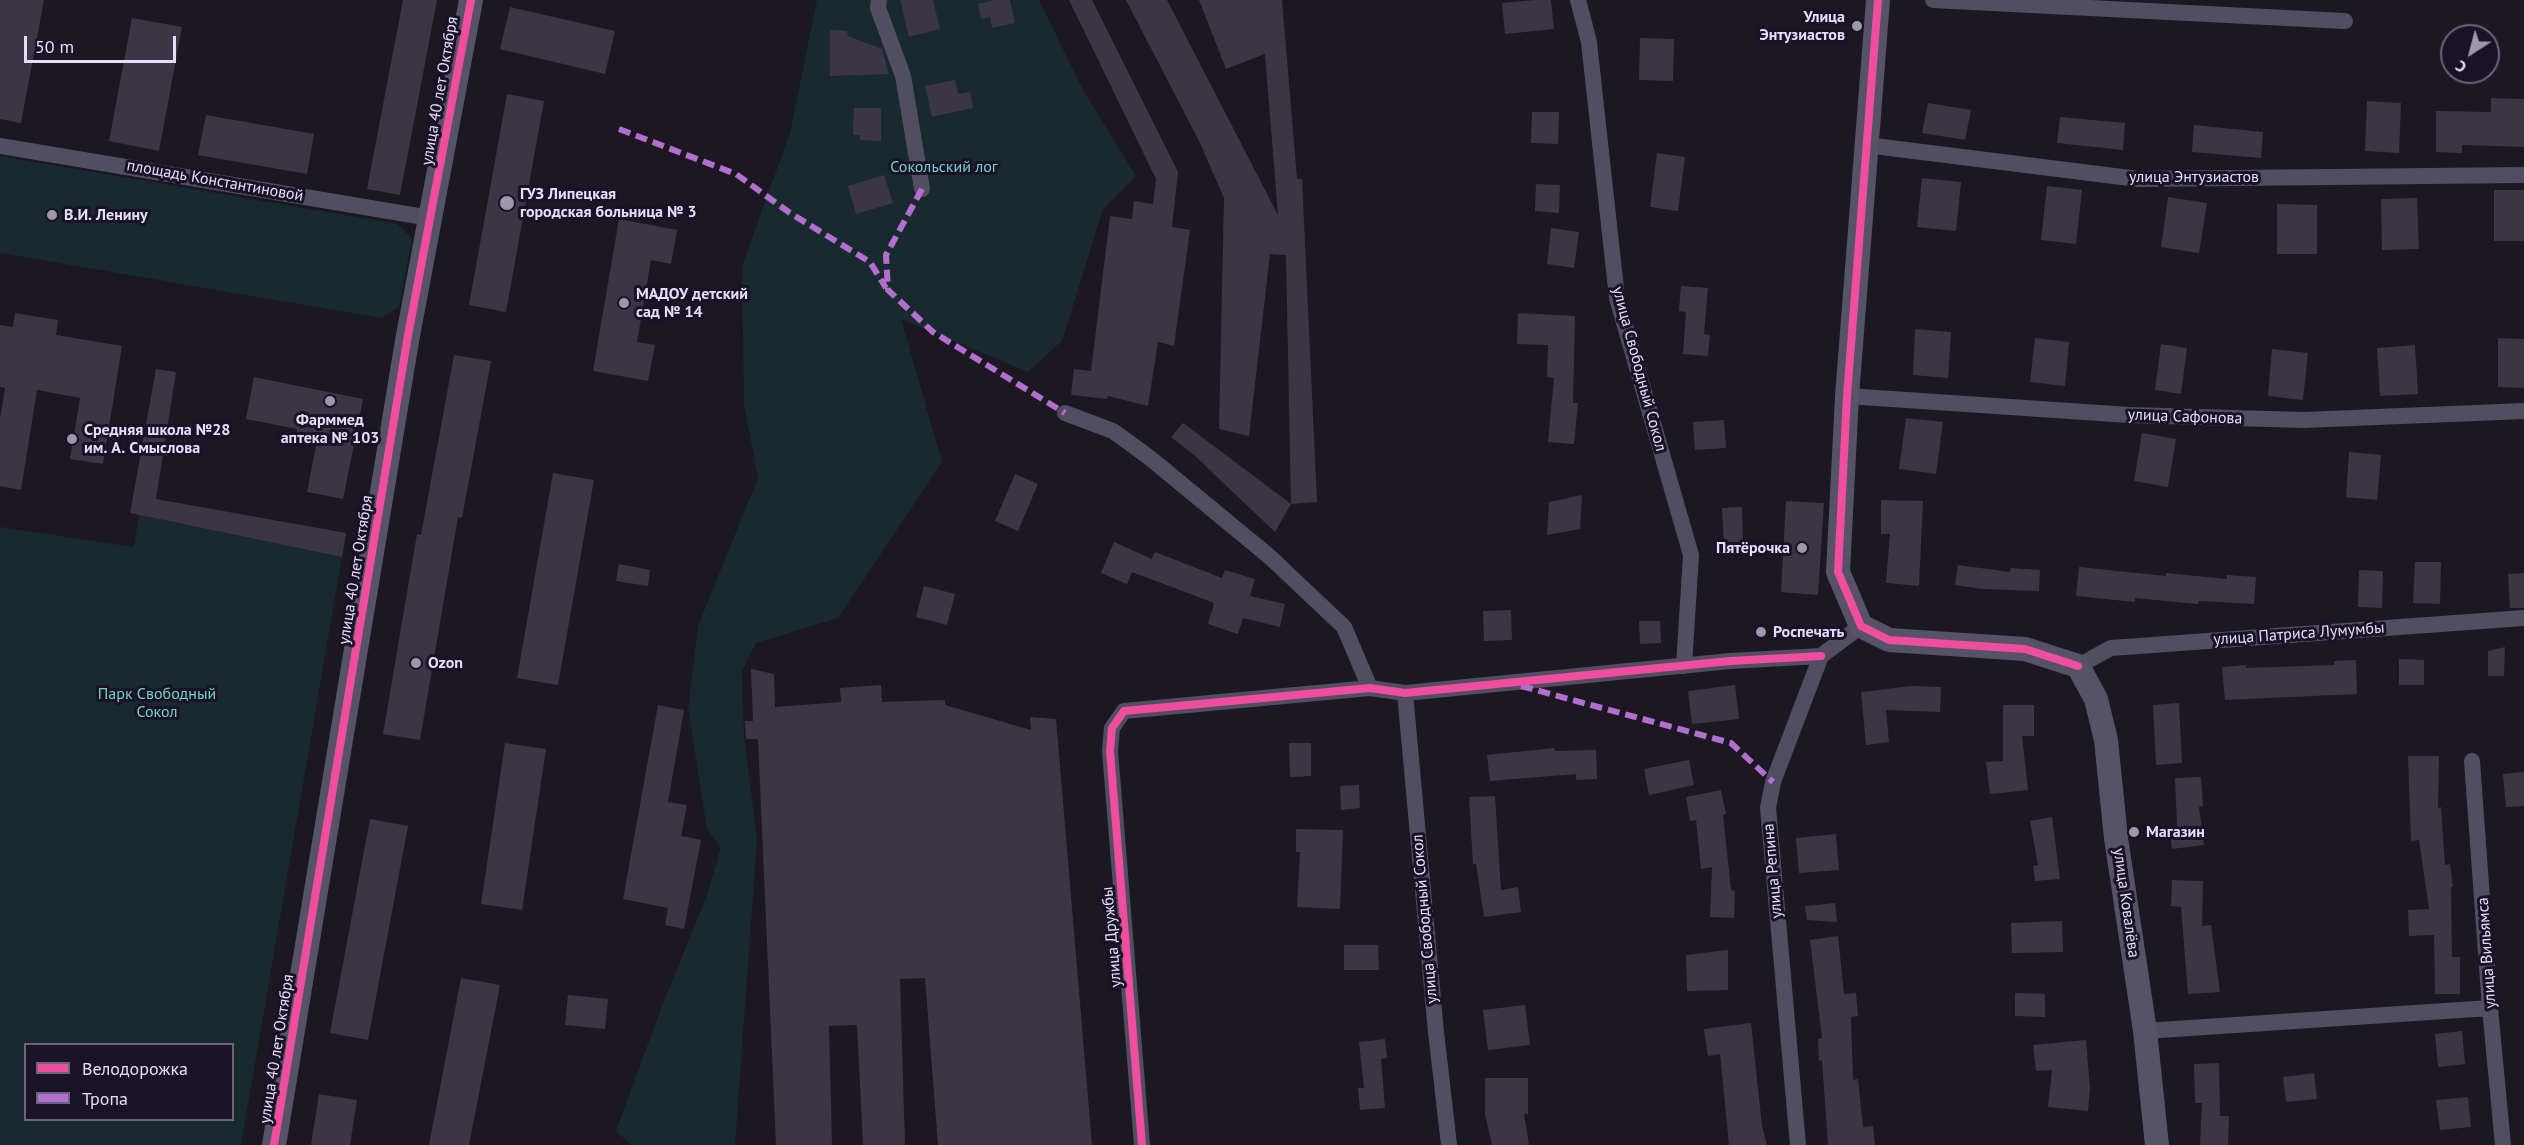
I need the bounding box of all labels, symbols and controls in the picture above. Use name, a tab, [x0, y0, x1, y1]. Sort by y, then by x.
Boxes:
place label: Улица Энтузиастов	[1760, 7, 1845, 45]
street label: улица 40 лет Октября	[417, 15, 463, 167]
marker: Улица Энтузиастов	[1850, 19, 1864, 33]
scale bar	[27, 24, 178, 62]
north arrow	[2440, 24, 2500, 84]
text: 50 m	[35, 35, 74, 58]
text: С	[2451, 56, 2470, 78]
street label: площадь Константиновой	[125, 156, 305, 206]
park label: Сокольский лог	[890, 157, 998, 177]
street label: улица Энтузиастов	[2129, 167, 2259, 187]
place label: ГУЗ Липецкая городская больница № 3	[520, 184, 697, 222]
marker: ГУЗ Липецкая городская больница № 3	[498, 194, 516, 212]
place label: В.И. Ленину	[64, 205, 148, 225]
marker: В.И. Ленину	[45, 208, 59, 222]
place label: МАДОУ детский сад № 14	[636, 284, 748, 322]
street label: улица Свободный Сокол	[1608, 285, 1670, 453]
marker: МАДОУ детский сад № 14	[617, 296, 631, 310]
marker: Фарммед аптека № 103	[323, 394, 337, 408]
street label: улица Сафонова	[2127, 405, 2243, 429]
place label: Фарммед аптека № 103	[281, 410, 379, 448]
place label: Средняя школа №28 им. А. Смыслова	[84, 420, 230, 458]
marker: Средняя школа №28 им. А. Смыслова	[65, 432, 79, 446]
street label: улица 40 лет Октября	[335, 494, 377, 646]
place label: Пятёрочка	[1716, 538, 1790, 558]
marker: Пятёрочка	[1795, 541, 1809, 555]
street label: улица Патриса Лумумбы	[2213, 618, 2385, 650]
place label: Роспечать	[1773, 622, 1844, 642]
marker: Роспечать	[1754, 625, 1768, 639]
place label: Ozon	[428, 653, 463, 673]
marker: Ozon	[409, 656, 423, 670]
park label: Парк Свободный Сокол	[98, 684, 216, 722]
place label: Магазин	[2146, 822, 2205, 842]
street label: улица Репина	[1759, 823, 1787, 919]
marker: Магазин	[2127, 825, 2141, 839]
street label: улица Свободный Сокол	[1408, 834, 1442, 1004]
street label: улица Ковалёва	[2109, 847, 2143, 959]
street label: улица Дружбы	[1098, 886, 1126, 988]
street label: улица Вильямса	[2474, 897, 2500, 1009]
street label: улица 40 лет Октября	[256, 973, 298, 1125]
legend	[24, 1043, 234, 1121]
text: Велодорожка	[82, 1057, 188, 1080]
text: Тропа	[82, 1087, 128, 1110]

